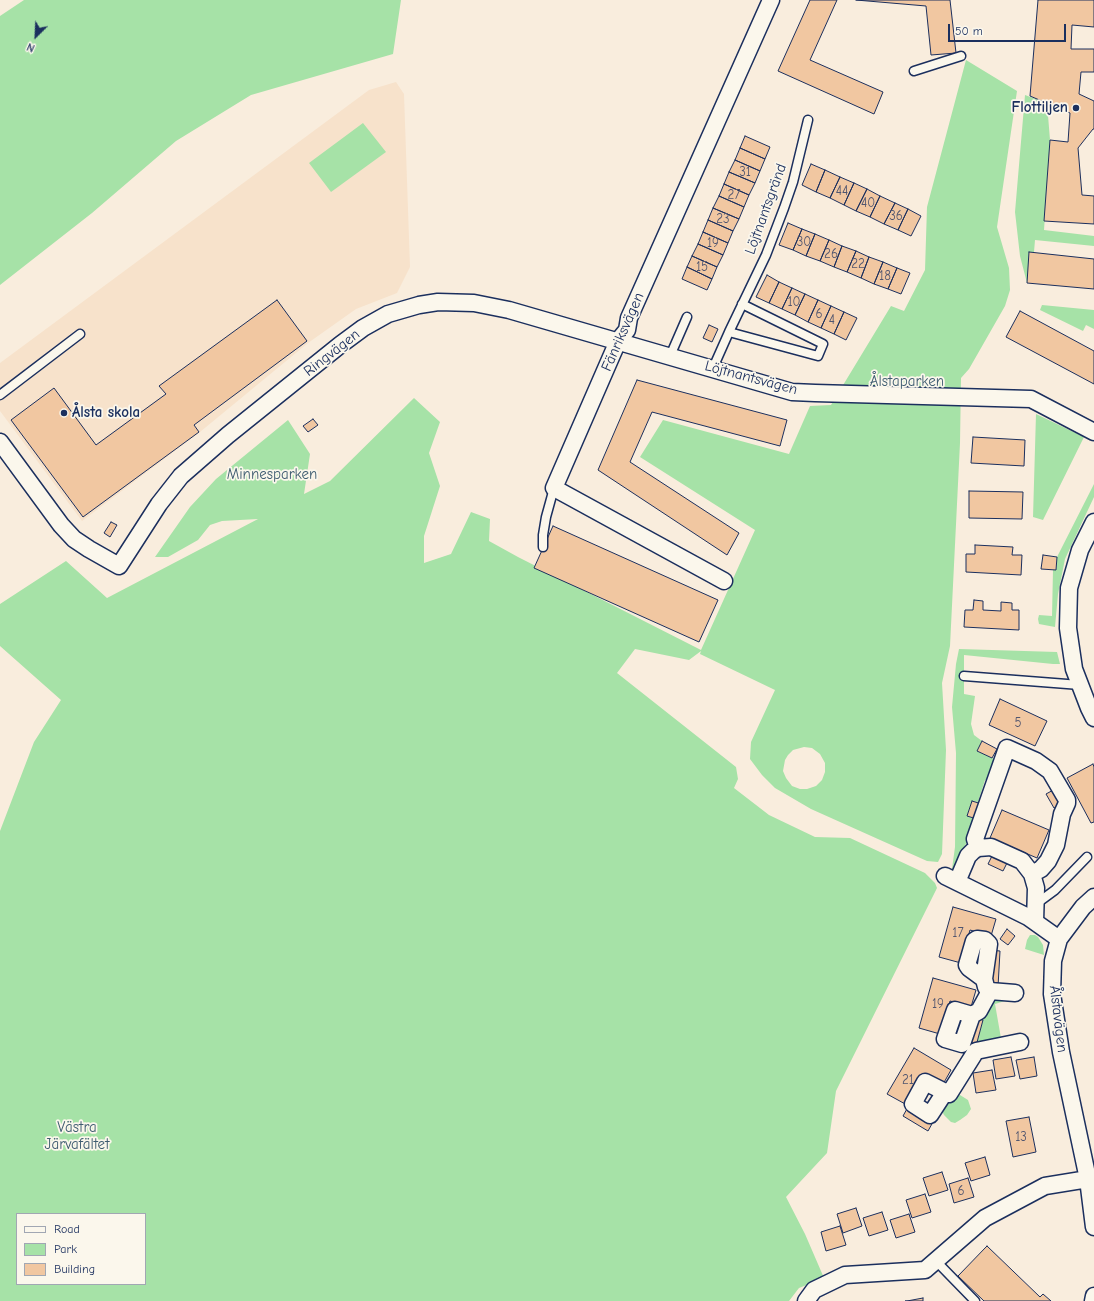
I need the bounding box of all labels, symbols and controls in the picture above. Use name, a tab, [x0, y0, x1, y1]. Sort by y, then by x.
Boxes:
north arrow	[16, 16, 56, 56]
scale bar	[950, 16, 1068, 42]
text: 50 m	[955, 24, 983, 38]
text: N	[25, 40, 37, 55]
place label: Flottiljen	[1012, 99, 1068, 117]
marker: Flottiljen	[1071, 103, 1081, 113]
street label: Löjtnantsgränd	[741, 161, 791, 257]
house number: 31	[739, 164, 751, 180]
house number: 44	[836, 183, 848, 199]
house number: 27	[728, 187, 740, 203]
house number: 40	[861, 195, 875, 211]
house number: 36	[889, 208, 903, 224]
house number: 23	[716, 211, 730, 227]
house number: 30	[797, 234, 811, 250]
house number: 19	[707, 235, 719, 251]
house number: 26	[824, 246, 838, 262]
house number: 22	[851, 256, 865, 272]
house number: 15	[696, 259, 708, 275]
house number: 18	[879, 268, 891, 284]
street label: Fänriksvägen	[598, 290, 648, 374]
house number: 10	[787, 294, 801, 310]
house number: 6	[815, 306, 823, 322]
house number: 4	[829, 312, 835, 328]
street label: Ringvägen	[300, 326, 364, 380]
street label: Löjtnantsvägen	[703, 357, 799, 399]
park label: Ålstaparken	[870, 373, 944, 391]
place label: Ålsta skola	[72, 404, 140, 422]
marker: Ålsta skola	[59, 408, 69, 418]
park label: Minnesparken	[227, 466, 317, 484]
house number: 5	[1014, 715, 1022, 731]
house number: 17	[952, 925, 964, 941]
street label: Ålstavägen	[1045, 985, 1071, 1053]
house number: 19	[932, 996, 944, 1012]
house number: 21	[902, 1072, 914, 1088]
park label: Västra Järvafältet	[45, 1119, 109, 1154]
house number: 13	[1015, 1129, 1027, 1145]
house number: 6	[957, 1183, 965, 1199]
legend	[16, 1213, 146, 1285]
text: Road	[54, 1222, 80, 1236]
text: Park	[54, 1242, 77, 1256]
text: Building	[54, 1262, 95, 1276]

